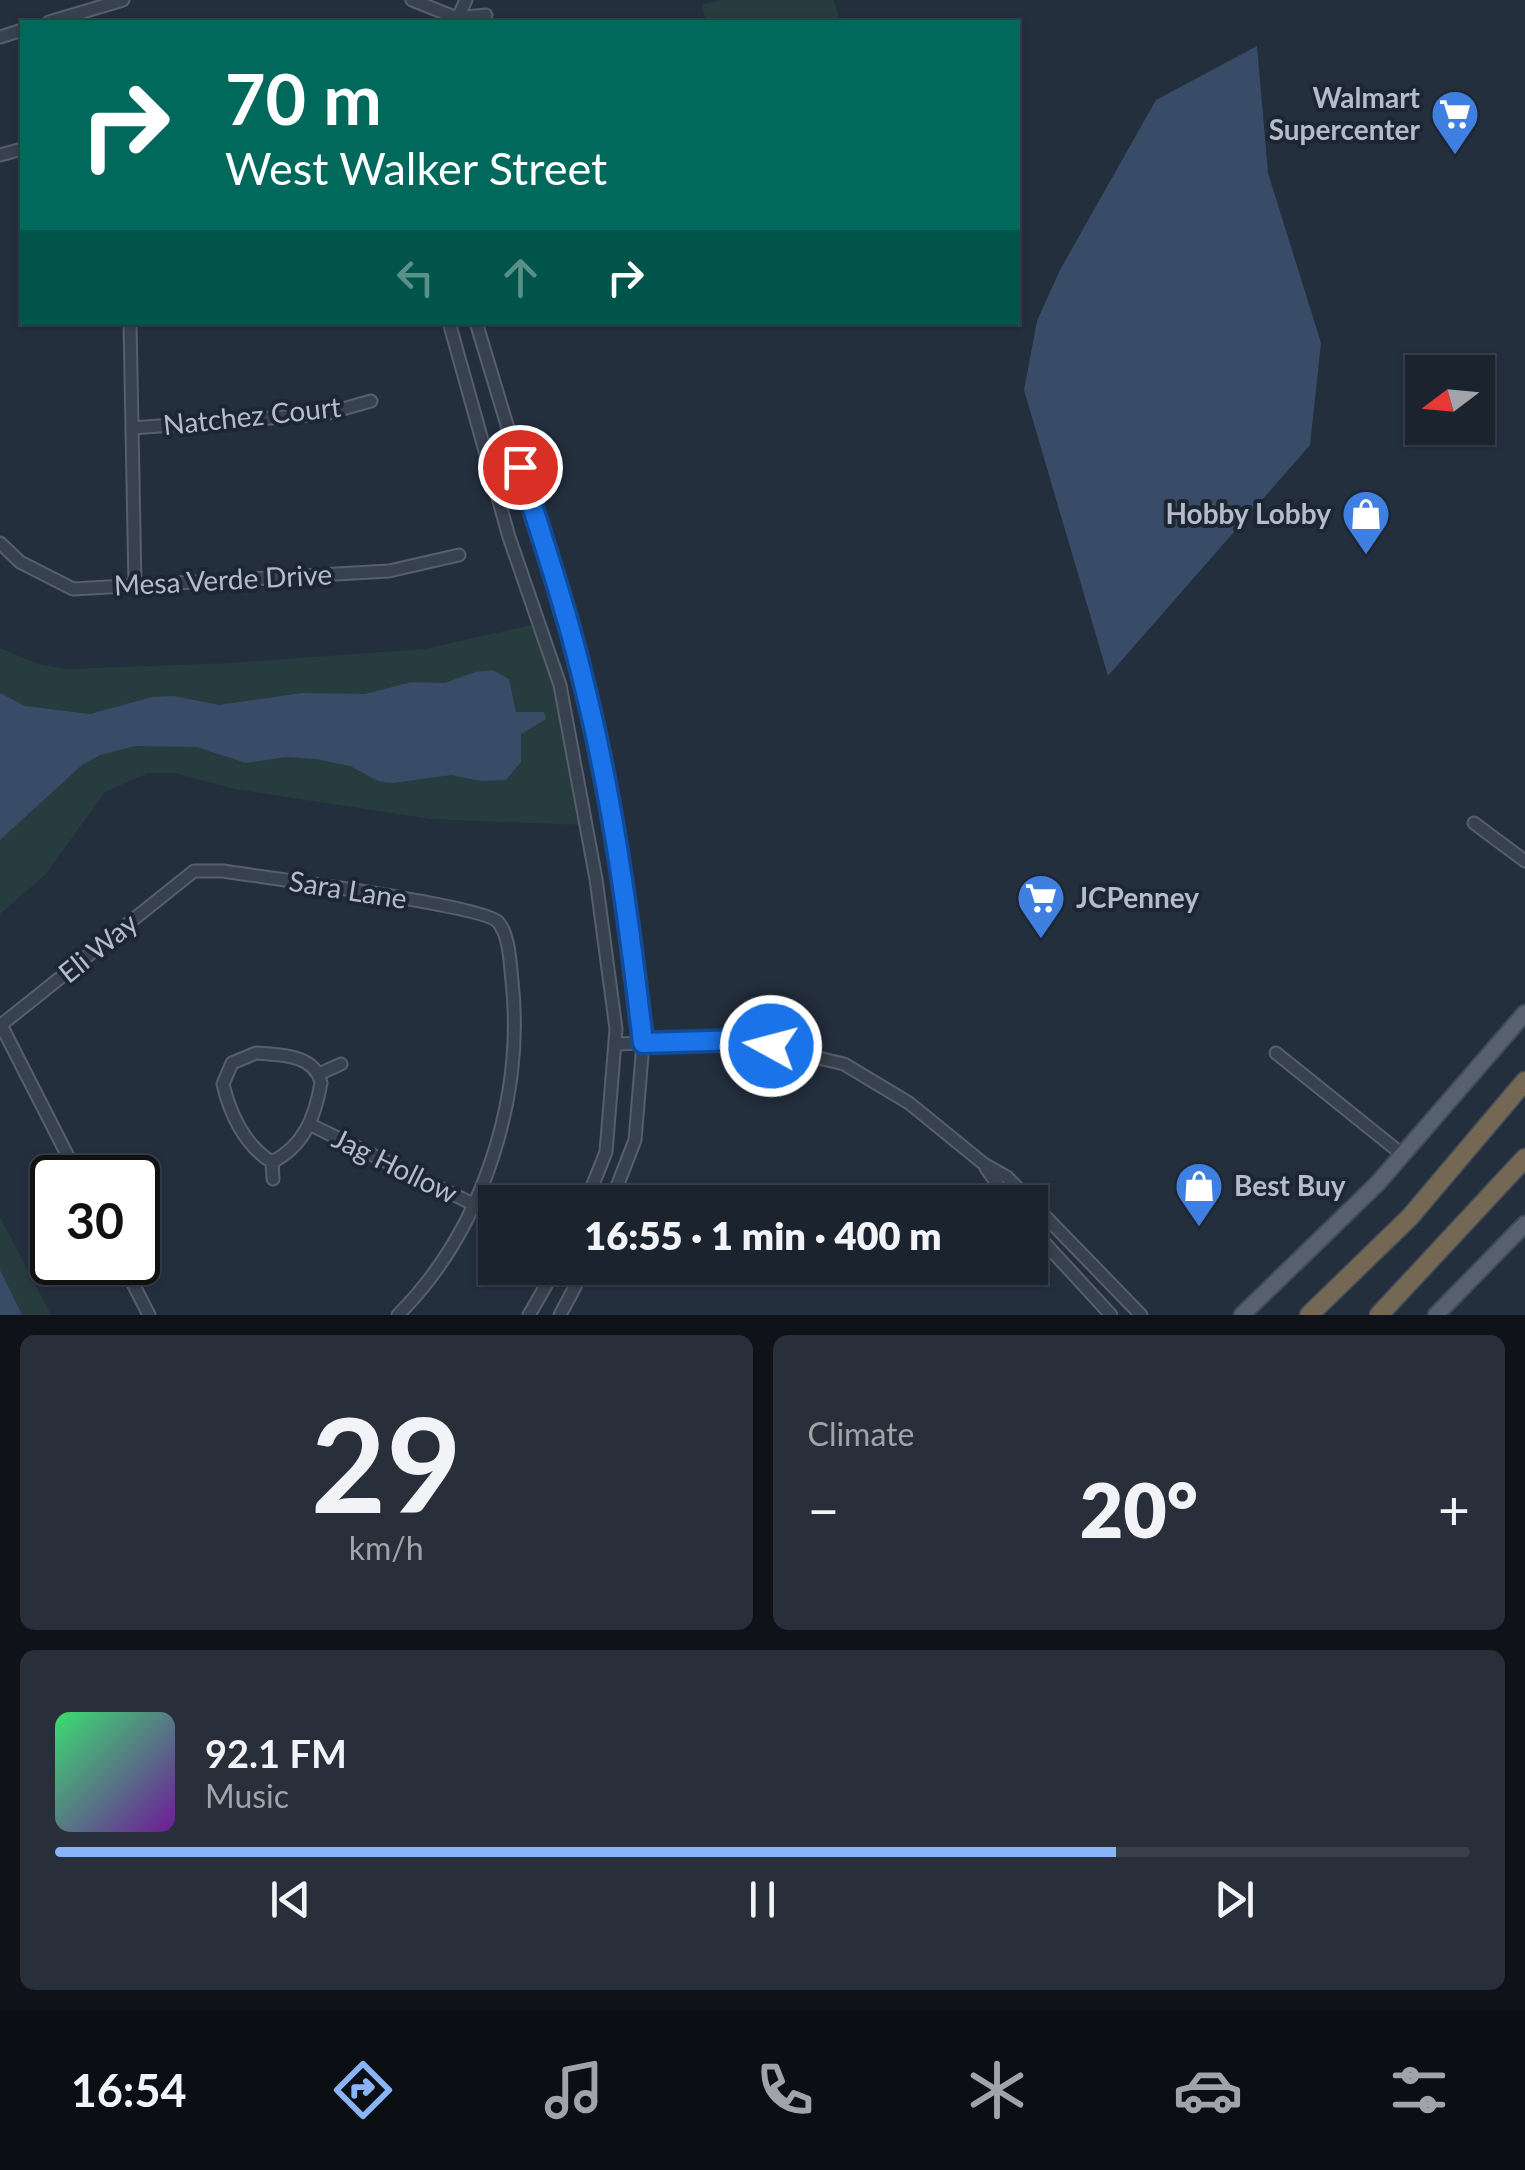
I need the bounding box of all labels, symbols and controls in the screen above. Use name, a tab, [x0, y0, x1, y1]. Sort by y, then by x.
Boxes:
text: 70 m	[225, 56, 382, 140]
icon: right	[60, 60, 190, 190]
place label: Walmart Supercenter	[1269, 80, 1421, 146]
supermarket icon: Walmart Supercenter	[1429, 88, 1481, 156]
text: West Walker Street	[225, 141, 607, 195]
icon: left	[388, 250, 443, 305]
icon: ahead	[493, 250, 548, 305]
icon: right	[598, 250, 653, 305]
north arrow	[1405, 355, 1495, 445]
map controls	[1405, 355, 1495, 445]
street label: Natchez Court	[161, 389, 342, 441]
pin	[478, 425, 563, 510]
icon: arrive	[493, 440, 548, 495]
shop icon: Hobby Lobby	[1340, 488, 1392, 556]
place label: Hobby Lobby	[1165, 496, 1331, 530]
street label: Mesa Verde Drive	[113, 556, 333, 602]
street label: Sara Lane	[287, 863, 409, 915]
supermarket icon: JCPenney	[1015, 872, 1067, 940]
place label: JCPenney	[1076, 880, 1199, 914]
street label: Eli Way	[51, 905, 144, 989]
position arrow	[719, 994, 823, 1098]
street label: Jag Hollow	[327, 1120, 463, 1210]
speed limit sign: 30	[30, 1155, 160, 1285]
shop icon: Best Buy	[1173, 1160, 1225, 1228]
place label: Best Buy	[1234, 1168, 1346, 1202]
text: 16:55 · 1 min · 400 m	[584, 1212, 942, 1258]
text: 29	[311, 1385, 462, 1541]
text: Climate	[808, 1414, 914, 1453]
text: 20°	[1080, 1464, 1198, 1554]
text: −	[808, 1476, 839, 1542]
text: +	[1438, 1476, 1470, 1542]
text: km/h	[349, 1528, 424, 1567]
text: 92.1 FM	[205, 1730, 347, 1776]
text: Music	[205, 1776, 289, 1815]
icon: previous	[263, 1872, 318, 1927]
icon: pause	[735, 1872, 790, 1927]
icon: next	[1207, 1872, 1262, 1927]
icon: directions	[328, 2055, 398, 2125]
icon: music	[539, 2055, 609, 2125]
icon: phone	[750, 2055, 820, 2125]
icon: climate	[962, 2055, 1032, 2125]
icon: car	[1173, 2055, 1243, 2125]
icon: filters	[1384, 2055, 1454, 2125]
text: 16:54	[71, 2063, 187, 2117]

